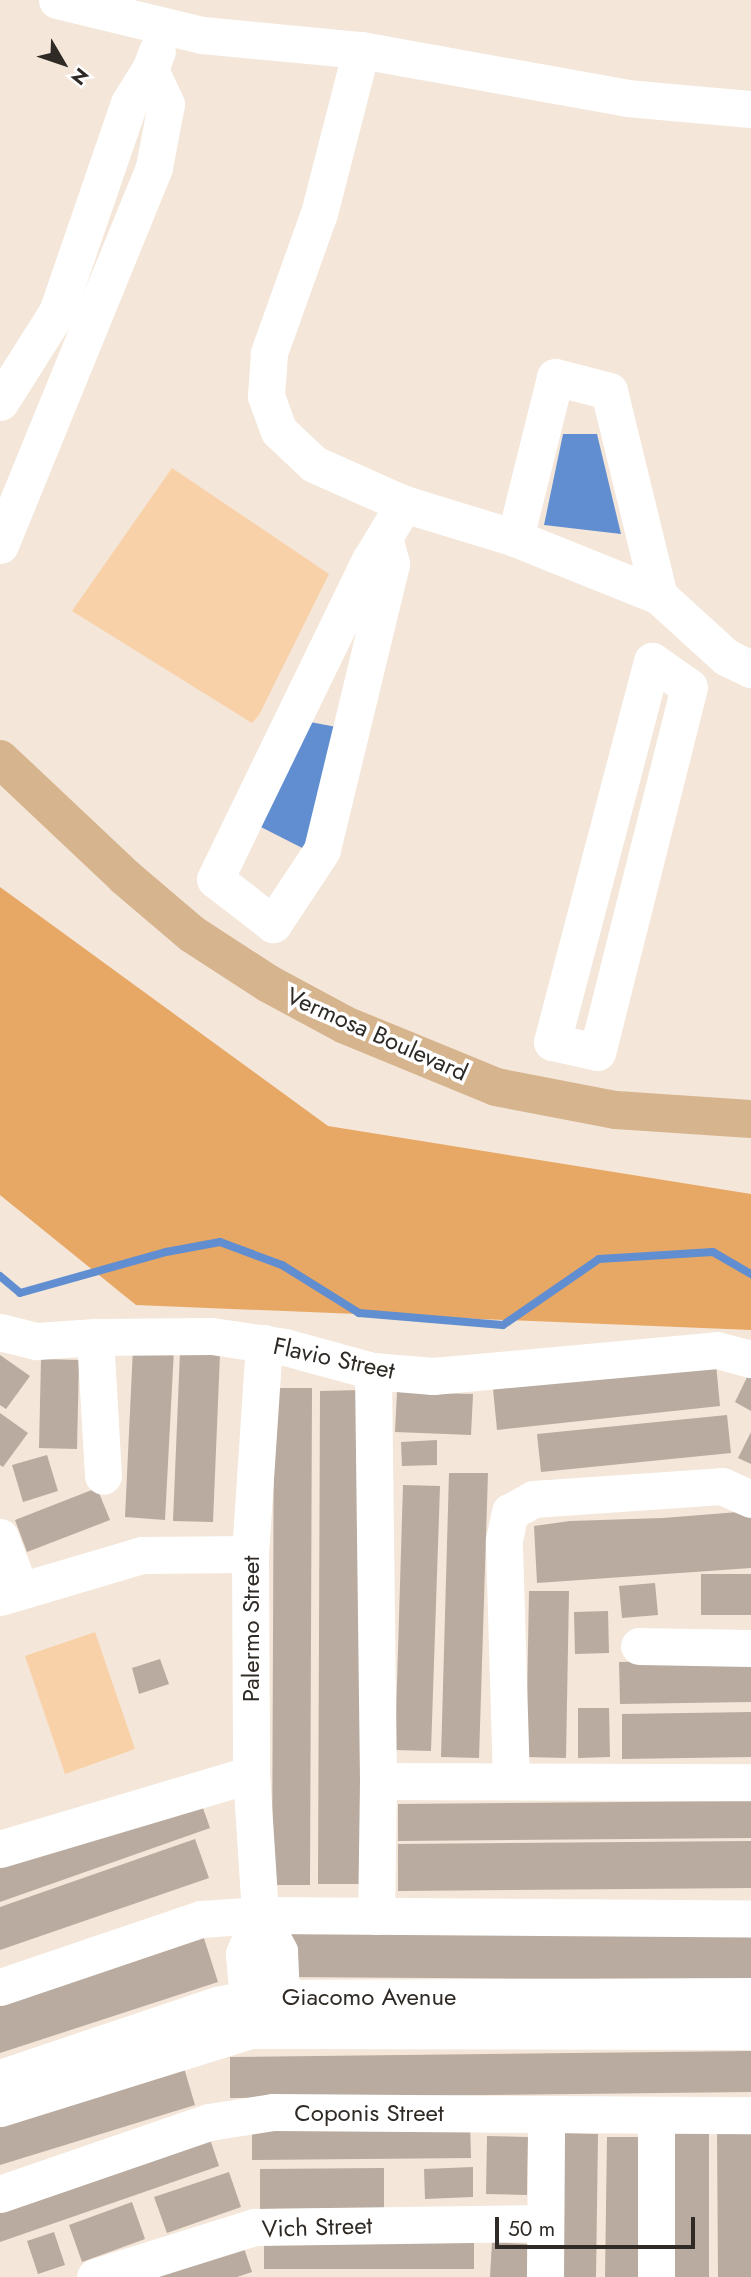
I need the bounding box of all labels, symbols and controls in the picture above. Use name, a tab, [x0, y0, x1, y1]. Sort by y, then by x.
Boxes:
north arrow	[28, 28, 98, 98]
text: N	[64, 62, 95, 91]
street label: Vermosa Boulevard	[282, 981, 472, 1087]
street label: Flavio Street	[271, 1331, 397, 1385]
street label: Palermo Street	[237, 1556, 265, 1702]
street label: Giacomo Avenue	[282, 1983, 456, 2011]
street label: Coponis Street	[294, 2099, 444, 2127]
scale bar	[499, 2204, 698, 2248]
street label: Vich Street	[261, 2211, 373, 2243]
text: 50 m	[508, 2214, 555, 2244]

